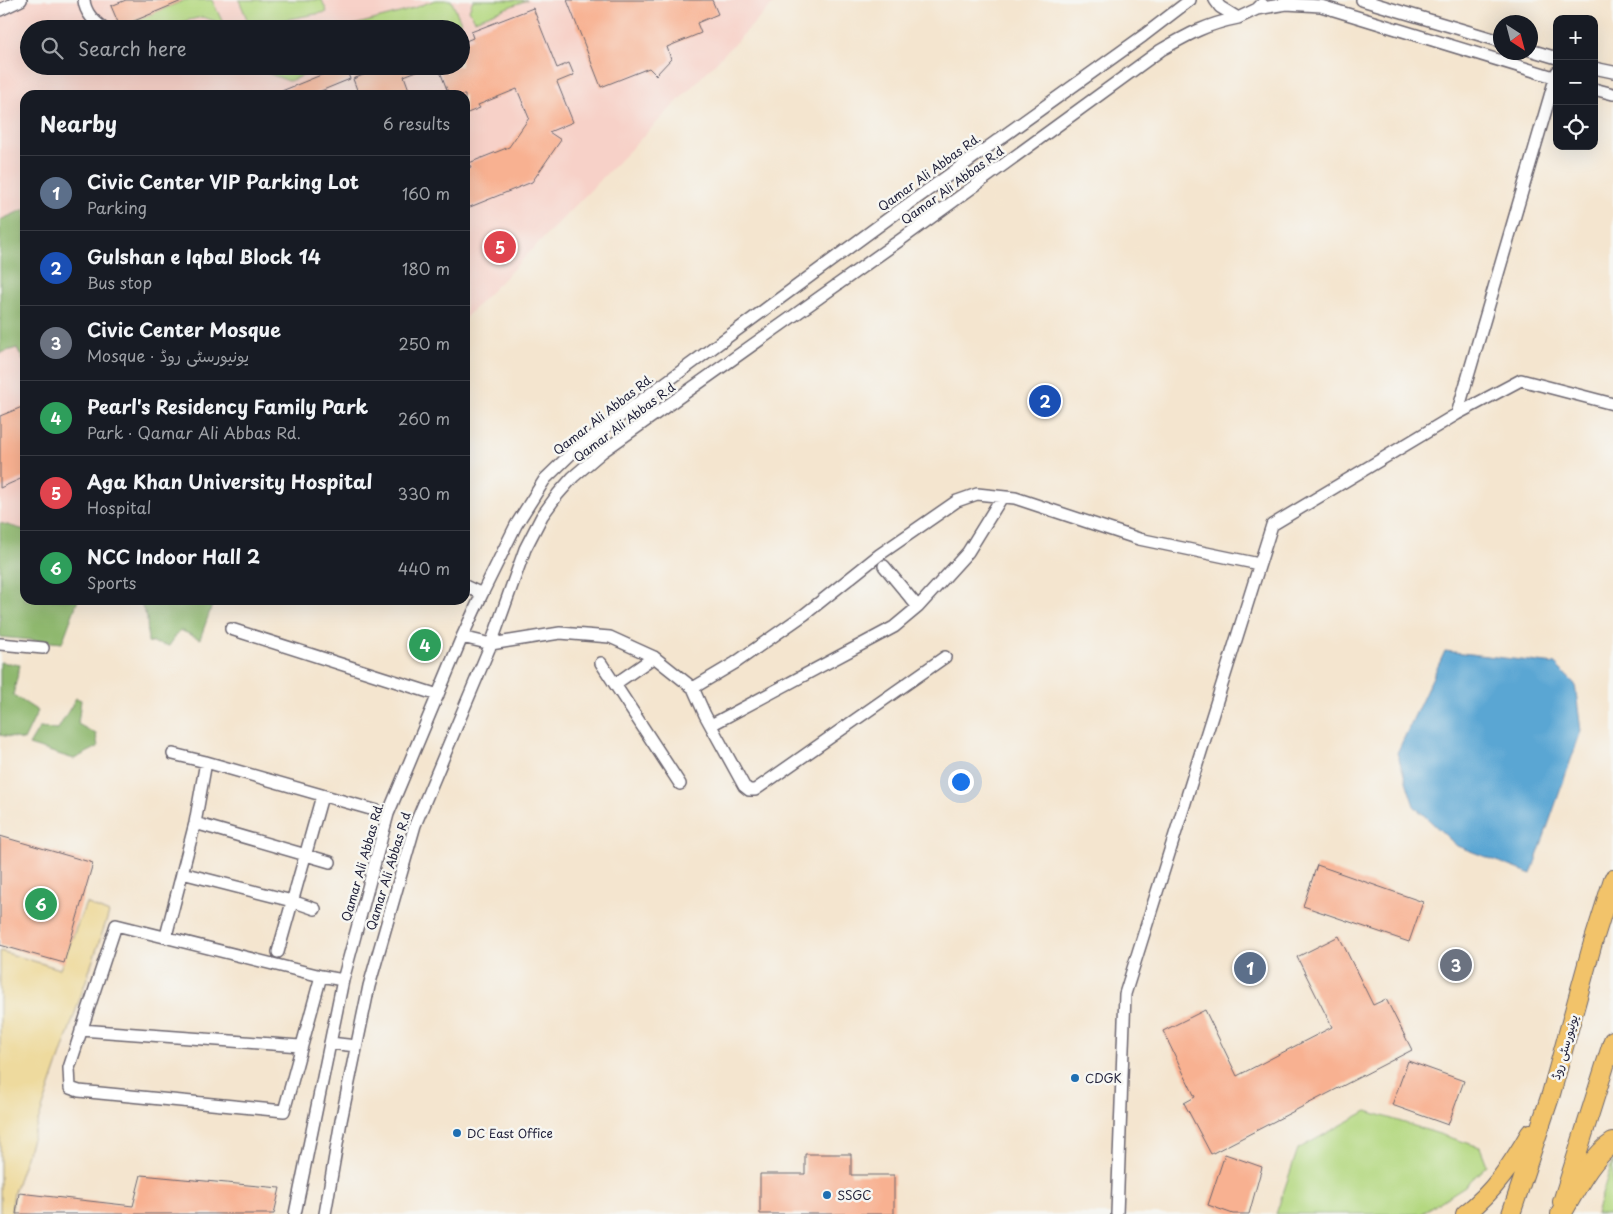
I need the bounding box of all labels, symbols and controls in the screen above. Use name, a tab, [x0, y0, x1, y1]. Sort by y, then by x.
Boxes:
north arrow	[1493, 15, 1538, 60]
map controls	[1553, 15, 1598, 150]
button: +	[1553, 15, 1598, 60]
search box	[20, 20, 470, 75]
icon: search	[38, 34, 66, 62]
text: Search here	[78, 34, 187, 62]
button: −	[1553, 60, 1598, 105]
button: locate	[1553, 105, 1598, 150]
text: Nearby	[40, 107, 117, 139]
text: 6 results	[383, 111, 450, 135]
street label: Qamar Ali Abbas Rd.	[874, 129, 984, 215]
street label: Qamar Ali Abbas R.d	[897, 141, 1007, 228]
text: Civic Center VIP Parking Lot	[87, 167, 359, 195]
text: 1	[52, 181, 60, 205]
text: 160 m	[402, 181, 450, 205]
text: Parking	[87, 195, 147, 219]
pin: 5	[484, 228, 516, 266]
text: Gulshan e Iqbal Block 14	[87, 242, 321, 270]
text: 2	[50, 256, 62, 280]
text: 180 m	[402, 256, 450, 280]
text: Bus stop	[87, 270, 152, 294]
text: Civic Center Mosque	[87, 315, 281, 343]
text: 3	[51, 331, 61, 355]
text: 250 m	[399, 331, 450, 355]
text: Mosque · یونیورسٹی روڈ	[87, 343, 249, 367]
street label: Qamar Ali Abbas Rd.	[549, 369, 657, 459]
street label: Qamar Ali Abbas R.d	[570, 377, 679, 466]
pin: 2	[1029, 382, 1061, 420]
text: Pearl's Residency Family Park	[87, 392, 368, 420]
text: 4	[51, 406, 61, 430]
text: 260 m	[398, 406, 450, 430]
text: Park · Qamar Ali Abbas Rd.	[87, 420, 301, 444]
text: Aga Khan University Hospital	[87, 467, 372, 495]
text: 5	[51, 481, 61, 505]
text: 330 m	[397, 481, 450, 505]
text: Hospital	[87, 495, 151, 519]
text: NCC Indoor Hall 2	[87, 542, 260, 570]
text: 6	[50, 556, 62, 580]
text: 440 m	[398, 556, 450, 580]
text: Sports	[87, 570, 136, 594]
pin: 4	[409, 626, 441, 664]
your location	[948, 769, 974, 795]
street label: Qamar Ali Abbas Rd.	[336, 801, 388, 923]
street label: Qamar Ali Abbas R.d	[361, 809, 415, 932]
pin: 6	[25, 885, 57, 923]
pin: 3	[1440, 946, 1472, 984]
pin: 1	[1234, 949, 1266, 987]
street label: یونیورسٹی روڈ	[1546, 1012, 1582, 1082]
place label: CDGK	[1085, 1069, 1122, 1087]
marker: CDGK	[1069, 1072, 1081, 1084]
place label: DC East Office	[467, 1124, 553, 1142]
marker: DC East Office	[451, 1127, 463, 1139]
place label: SSGC	[837, 1186, 871, 1204]
marker: SSGC	[821, 1189, 833, 1201]

